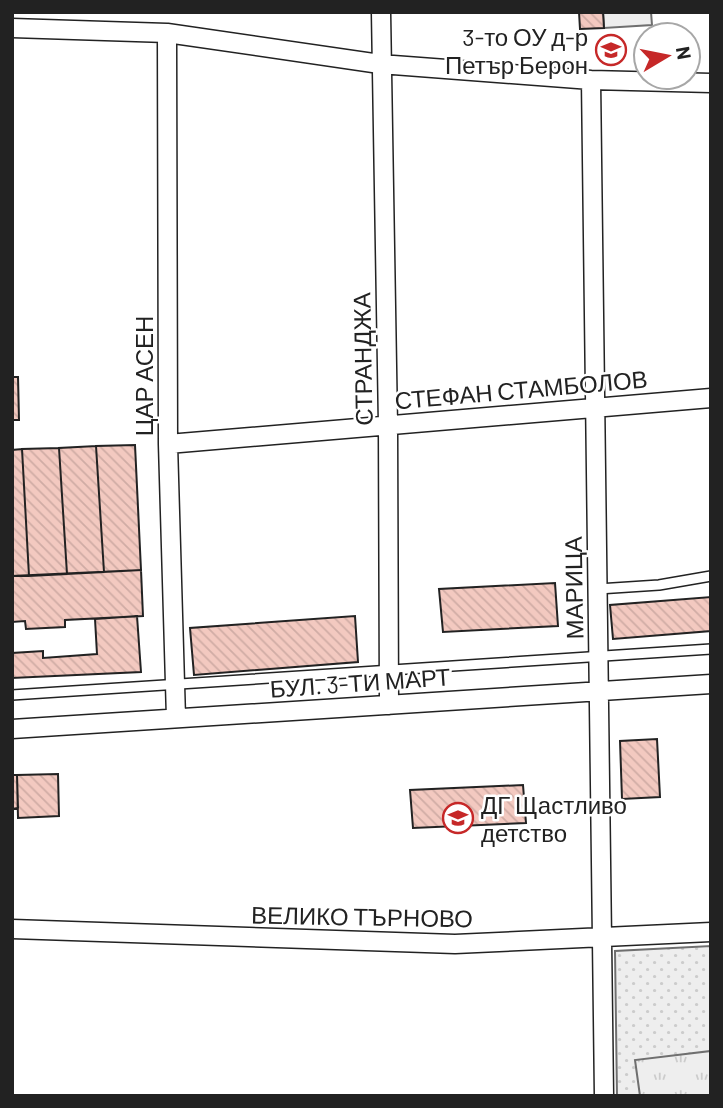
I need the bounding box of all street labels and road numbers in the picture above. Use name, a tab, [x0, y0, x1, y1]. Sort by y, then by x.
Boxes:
street label: СТРАНДЖА	[346, 292, 378, 426]
street label: ЦАР АСЕН	[129, 316, 158, 436]
street label: СТЕФАН СТАМБОЛОВ	[393, 363, 649, 415]
street label: МАРИЦА	[558, 536, 588, 640]
street label: БУЛ. 3-ТИ МАРТ	[269, 661, 452, 703]
street label: ВЕЛИКО ТЪРНОВО	[251, 900, 473, 932]

